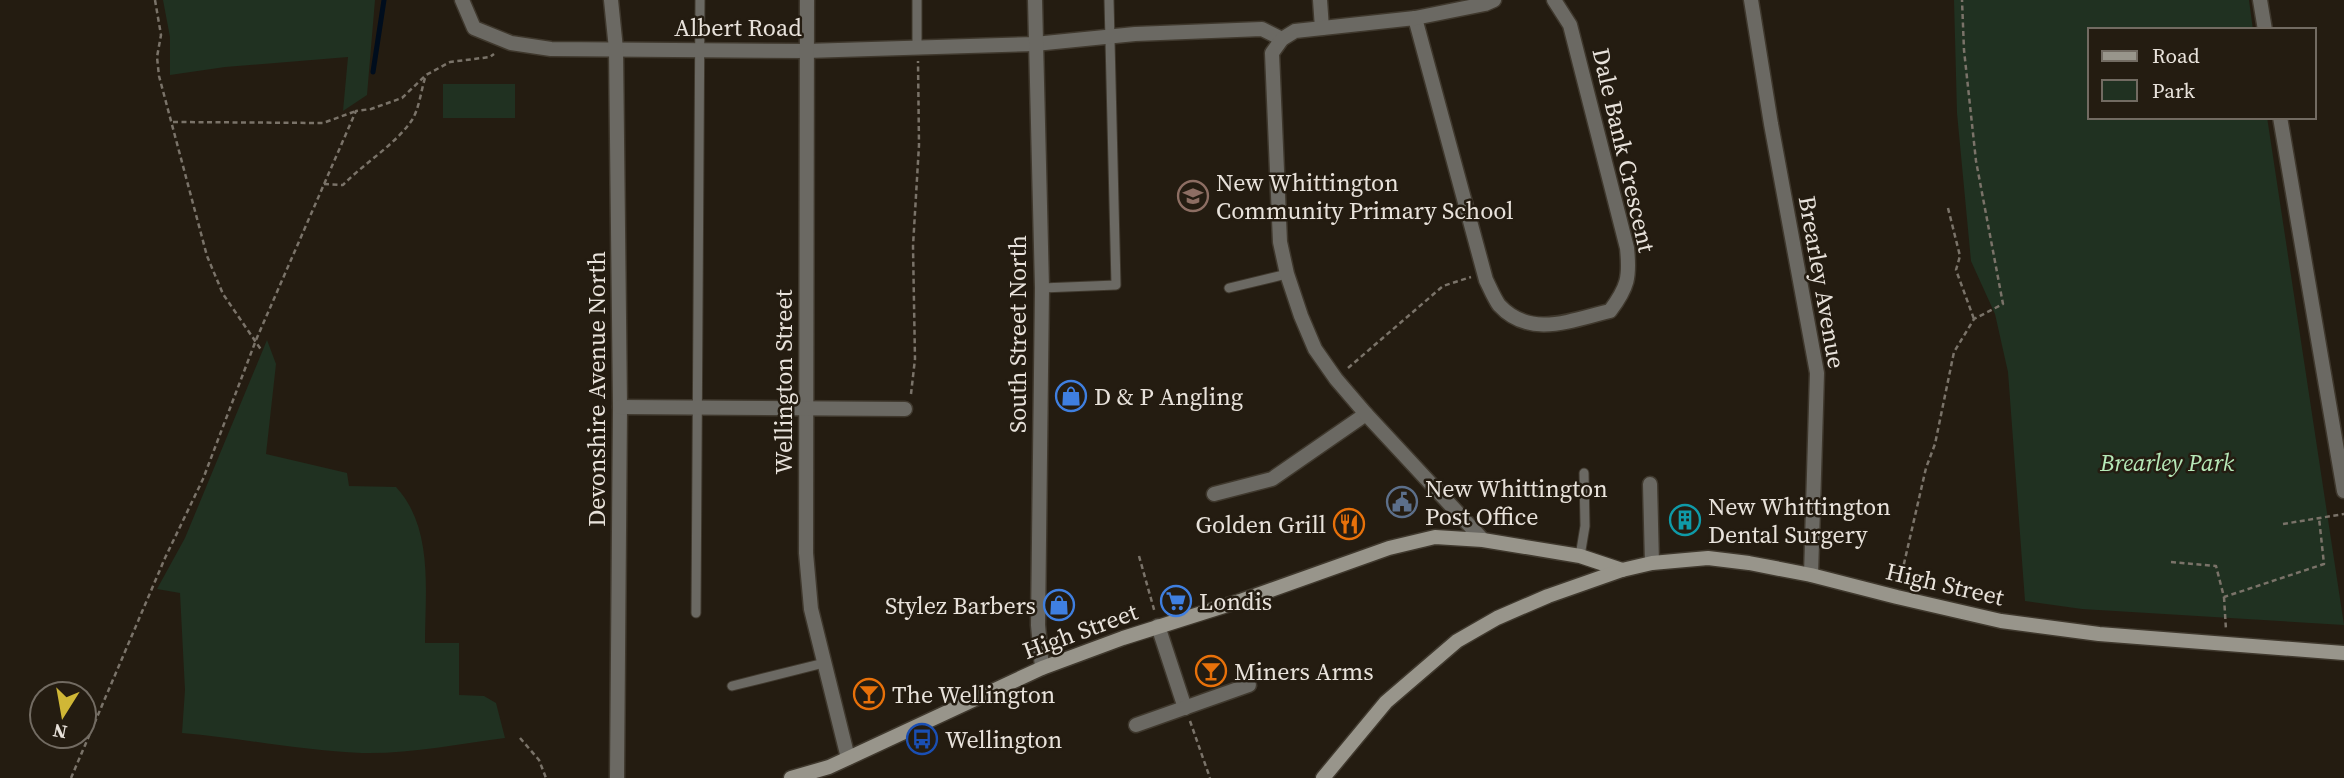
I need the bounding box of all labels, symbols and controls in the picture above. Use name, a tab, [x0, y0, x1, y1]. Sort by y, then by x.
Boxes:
street label: Albert Road	[674, 11, 802, 44]
legend	[2088, 28, 2316, 119]
text: Road	[2152, 41, 2200, 70]
street label: Dale Bank Crescent	[1584, 45, 1664, 256]
text: Park	[2152, 76, 2196, 105]
place label: New Whittington Community Primary School	[1216, 166, 1513, 227]
school or university icon: New Whittington Community Primary School	[1176, 179, 1210, 213]
street label: Brearley Avenue	[1791, 193, 1853, 371]
street label: South Street North	[1001, 235, 1034, 433]
street label: Devonshire Avenue North	[580, 251, 613, 527]
street label: Wellington Street	[767, 289, 800, 474]
shop icon: D & P Angling	[1054, 379, 1088, 413]
place label: D & P Angling	[1094, 380, 1243, 413]
park label: Brearley Park	[2099, 446, 2235, 479]
place label: New Whittington Post Office	[1425, 472, 1608, 533]
public building icon: New Whittington Post Office	[1385, 485, 1419, 519]
place label: New Whittington Dental Surgery	[1708, 490, 1891, 551]
building icon: New Whittington Dental Surgery	[1668, 503, 1702, 537]
restaurant icon: Golden Grill	[1332, 507, 1366, 541]
place label: Golden Grill	[1196, 508, 1326, 541]
street label: High Street	[1883, 554, 2008, 614]
supermarket icon: Londis	[1159, 584, 1193, 618]
place label: Londis	[1199, 585, 1272, 618]
shop icon: Stylez Barbers	[1042, 588, 1076, 622]
place label: Stylez Barbers	[885, 589, 1036, 622]
street label: High Street	[1018, 595, 1142, 667]
bar icon: Miners Arms	[1194, 654, 1228, 688]
place label: Miners Arms	[1234, 655, 1374, 688]
bar icon: The Wellington	[852, 677, 886, 711]
place label: The Wellington	[892, 678, 1055, 711]
north arrow	[28, 680, 98, 750]
text: N	[50, 718, 69, 746]
bus stop icon: Wellington	[905, 722, 939, 756]
place label: Wellington	[945, 723, 1062, 756]

